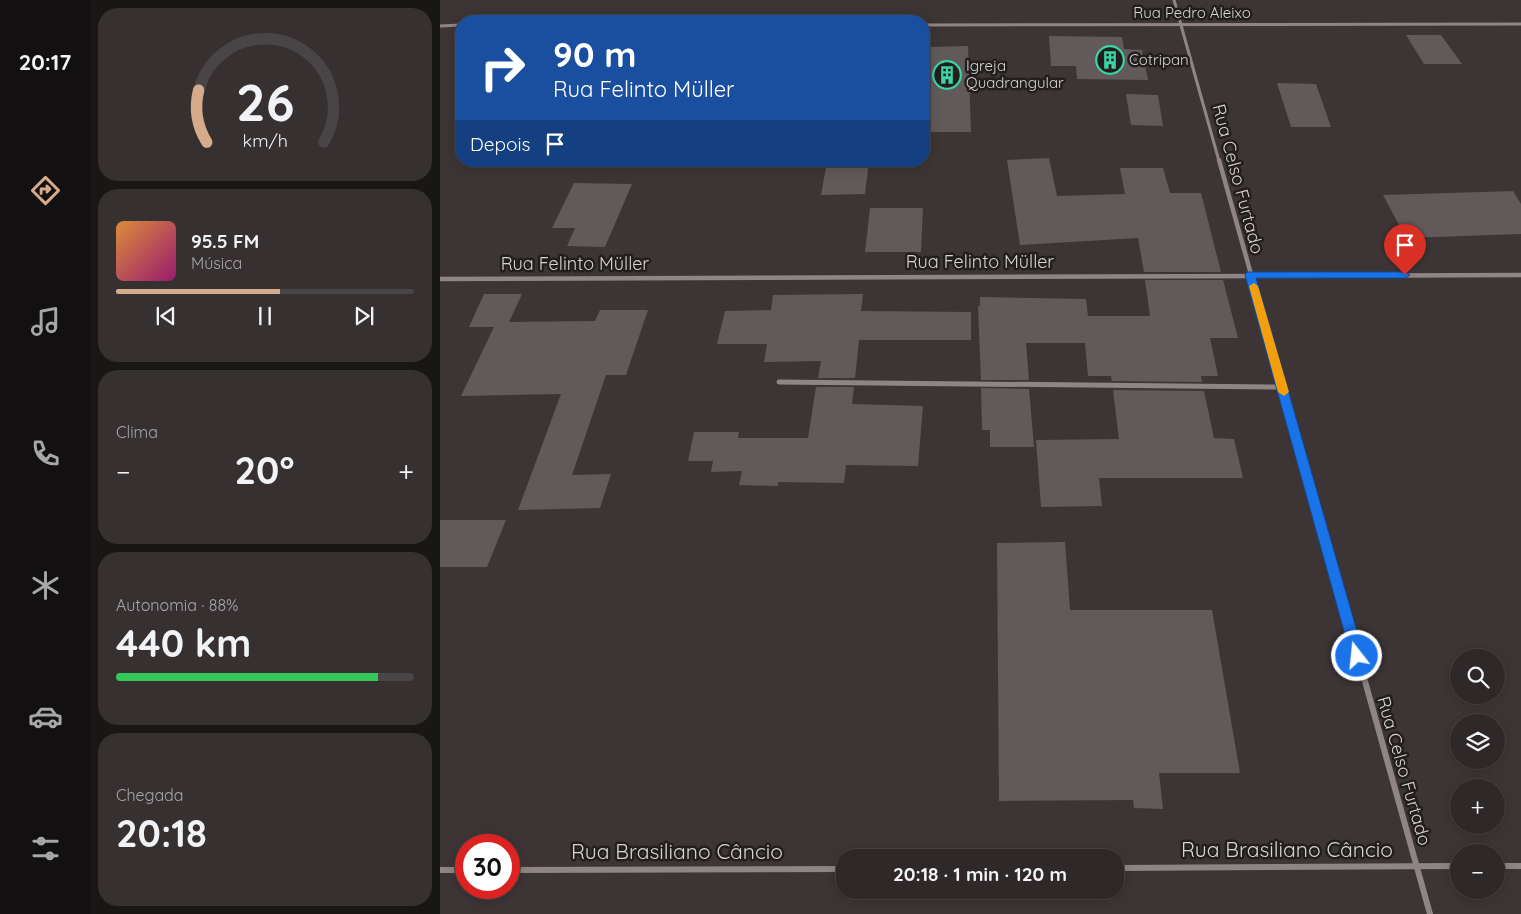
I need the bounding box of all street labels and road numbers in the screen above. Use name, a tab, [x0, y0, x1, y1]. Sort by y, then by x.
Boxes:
street label: Rua Pedro Aleixo	[1133, 3, 1251, 22]
street label: Rua Celso Furtado	[1207, 101, 1270, 256]
street label: Rua Felinto Müller	[906, 250, 1054, 273]
street label: Rua Felinto Müller	[501, 252, 649, 275]
street label: Rua Celso Furtado	[1372, 694, 1437, 848]
street label: Rua Brasiliano Câncio	[1181, 836, 1393, 862]
street label: Rua Brasiliano Câncio	[571, 838, 783, 864]

